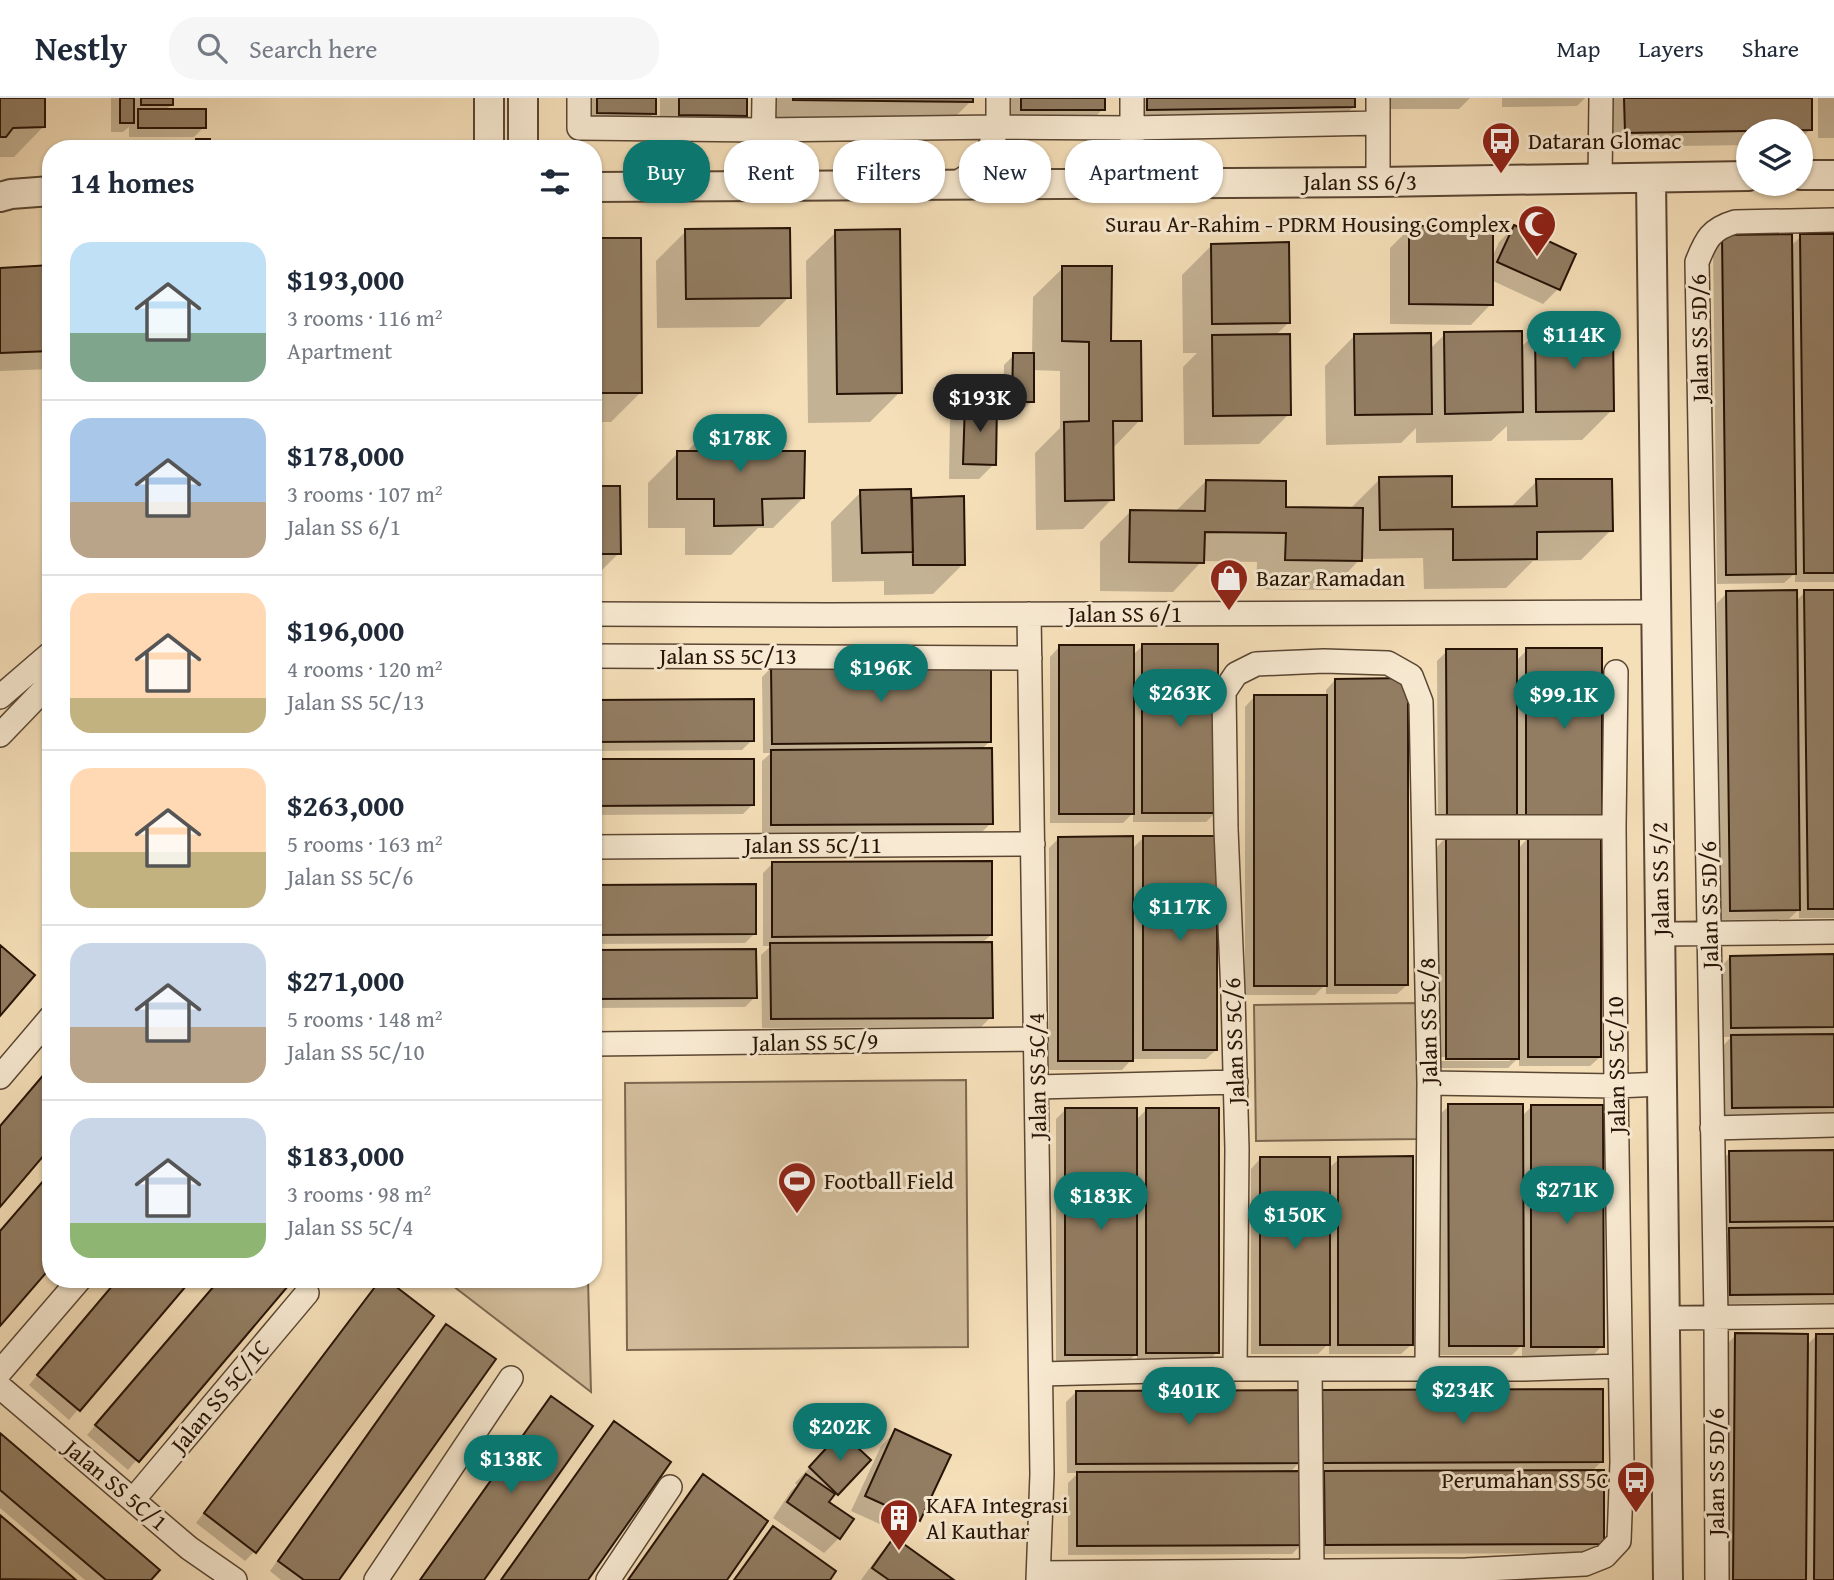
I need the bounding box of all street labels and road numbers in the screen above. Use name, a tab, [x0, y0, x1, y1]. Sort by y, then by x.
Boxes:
street label: Jalan SS 6/3	[1300, 165, 1417, 198]
street label: Jalan SS 5D/6	[1681, 274, 1716, 405]
street label: Jalan SS 6/1	[1065, 597, 1182, 630]
street label: Jalan SS 5C/13	[656, 639, 797, 672]
street label: Jalan SS 5/2	[1642, 822, 1677, 939]
street label: Jalan SS 5C/11	[741, 828, 882, 861]
street label: Jalan SS 5D/6	[1691, 841, 1726, 972]
street label: Jalan SS 5C/8	[1410, 958, 1445, 1088]
street label: Jalan SS 5C/6	[1215, 977, 1252, 1108]
street label: Jalan SS 5C/10	[1598, 996, 1633, 1137]
street label: Jalan SS 5C/4	[1019, 1013, 1054, 1143]
street label: Jalan SS 5C/9	[748, 1024, 878, 1059]
street label: Jalan SS 5C/1C	[160, 1332, 277, 1462]
street label: Jalan SS 5D/6	[1699, 1408, 1732, 1539]
street label: Jalan SS 5C/1	[55, 1429, 175, 1538]

